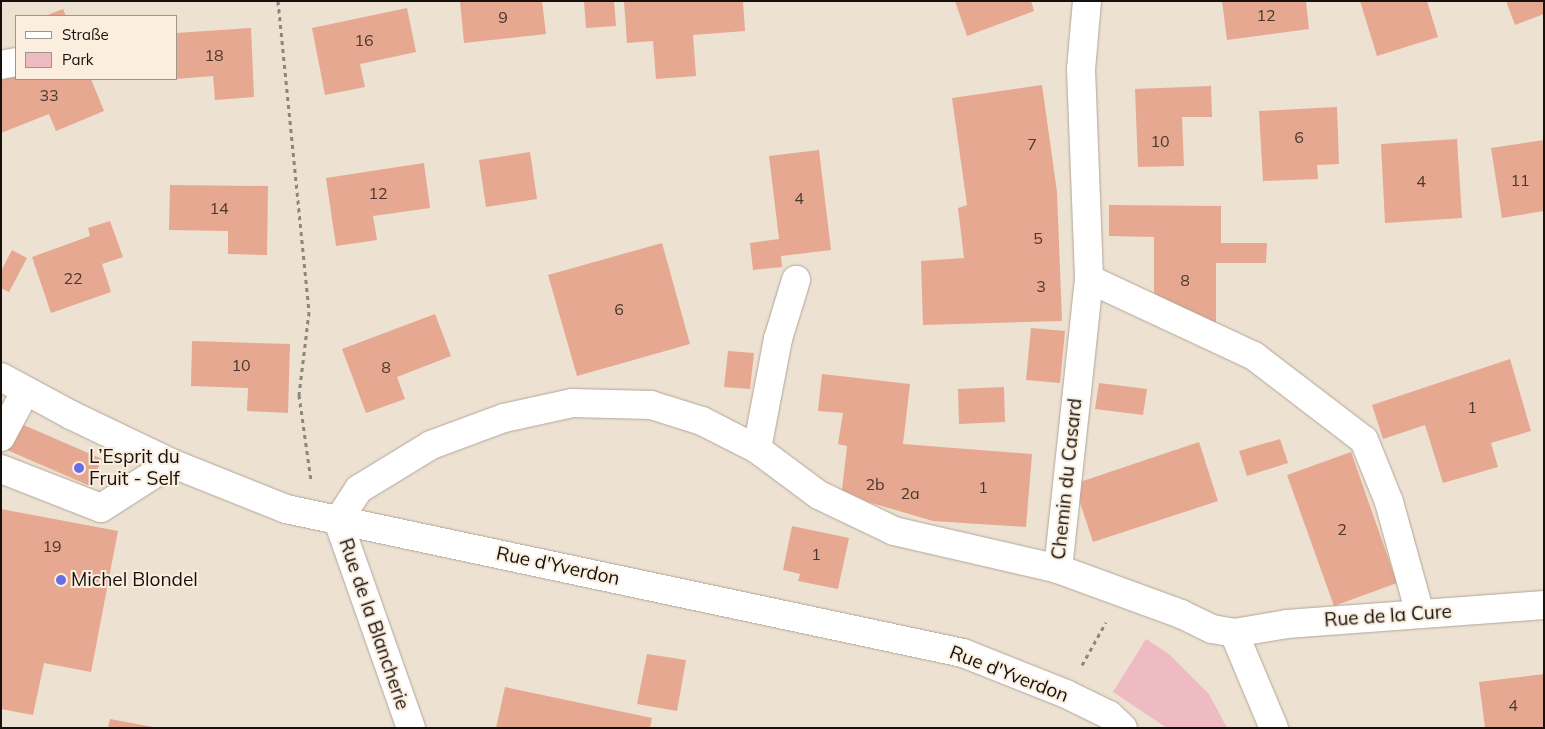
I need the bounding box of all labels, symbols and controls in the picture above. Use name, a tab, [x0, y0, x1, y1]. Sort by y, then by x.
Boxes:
house number: 12	[1256, 5, 1276, 25]
house number: 9	[498, 7, 508, 27]
legend	[15, 15, 178, 80]
text: Straße	[62, 25, 109, 44]
house number: 16	[354, 30, 374, 50]
house number: 18	[204, 45, 224, 65]
text: Park	[62, 50, 94, 69]
house number: 33	[39, 85, 59, 105]
house number: 6	[1294, 127, 1304, 147]
house number: 10	[1150, 131, 1170, 151]
house number: 7	[1027, 134, 1037, 154]
house number: 11	[1510, 170, 1530, 190]
house number: 4	[1416, 171, 1426, 191]
house number: 12	[368, 183, 388, 203]
house number: 4	[794, 188, 804, 208]
house number: 14	[209, 198, 229, 218]
house number: 5	[1033, 228, 1043, 248]
house number: 22	[63, 268, 83, 288]
house number: 8	[1180, 270, 1190, 290]
house number: 3	[1036, 276, 1046, 296]
house number: 6	[614, 299, 624, 319]
house number: 10	[231, 355, 251, 375]
house number: 8	[381, 357, 391, 377]
street label: Chemin du Casard	[1047, 397, 1087, 561]
house number: 1	[1467, 397, 1477, 417]
place label: L’Esprit du Fruit - Self	[89, 446, 180, 490]
marker: L’Esprit du Fruit - Self	[73, 462, 85, 474]
house number: 2b	[865, 474, 885, 494]
house number: 1	[978, 477, 988, 497]
house number: 2a	[900, 483, 920, 503]
house number: 2	[1337, 519, 1347, 539]
street label: Rue de la Blancherie	[334, 535, 414, 713]
house number: 19	[42, 536, 62, 556]
street label: Rue d'Yverdon	[494, 542, 622, 590]
house number: 1	[811, 544, 821, 564]
place label: Michel Blondel	[71, 569, 198, 591]
marker: Michel Blondel	[55, 574, 67, 586]
street label: Rue de la Cure	[1323, 600, 1453, 632]
street label: Rue d'Yverdon	[946, 641, 1072, 707]
house number: 4	[1508, 695, 1518, 715]

